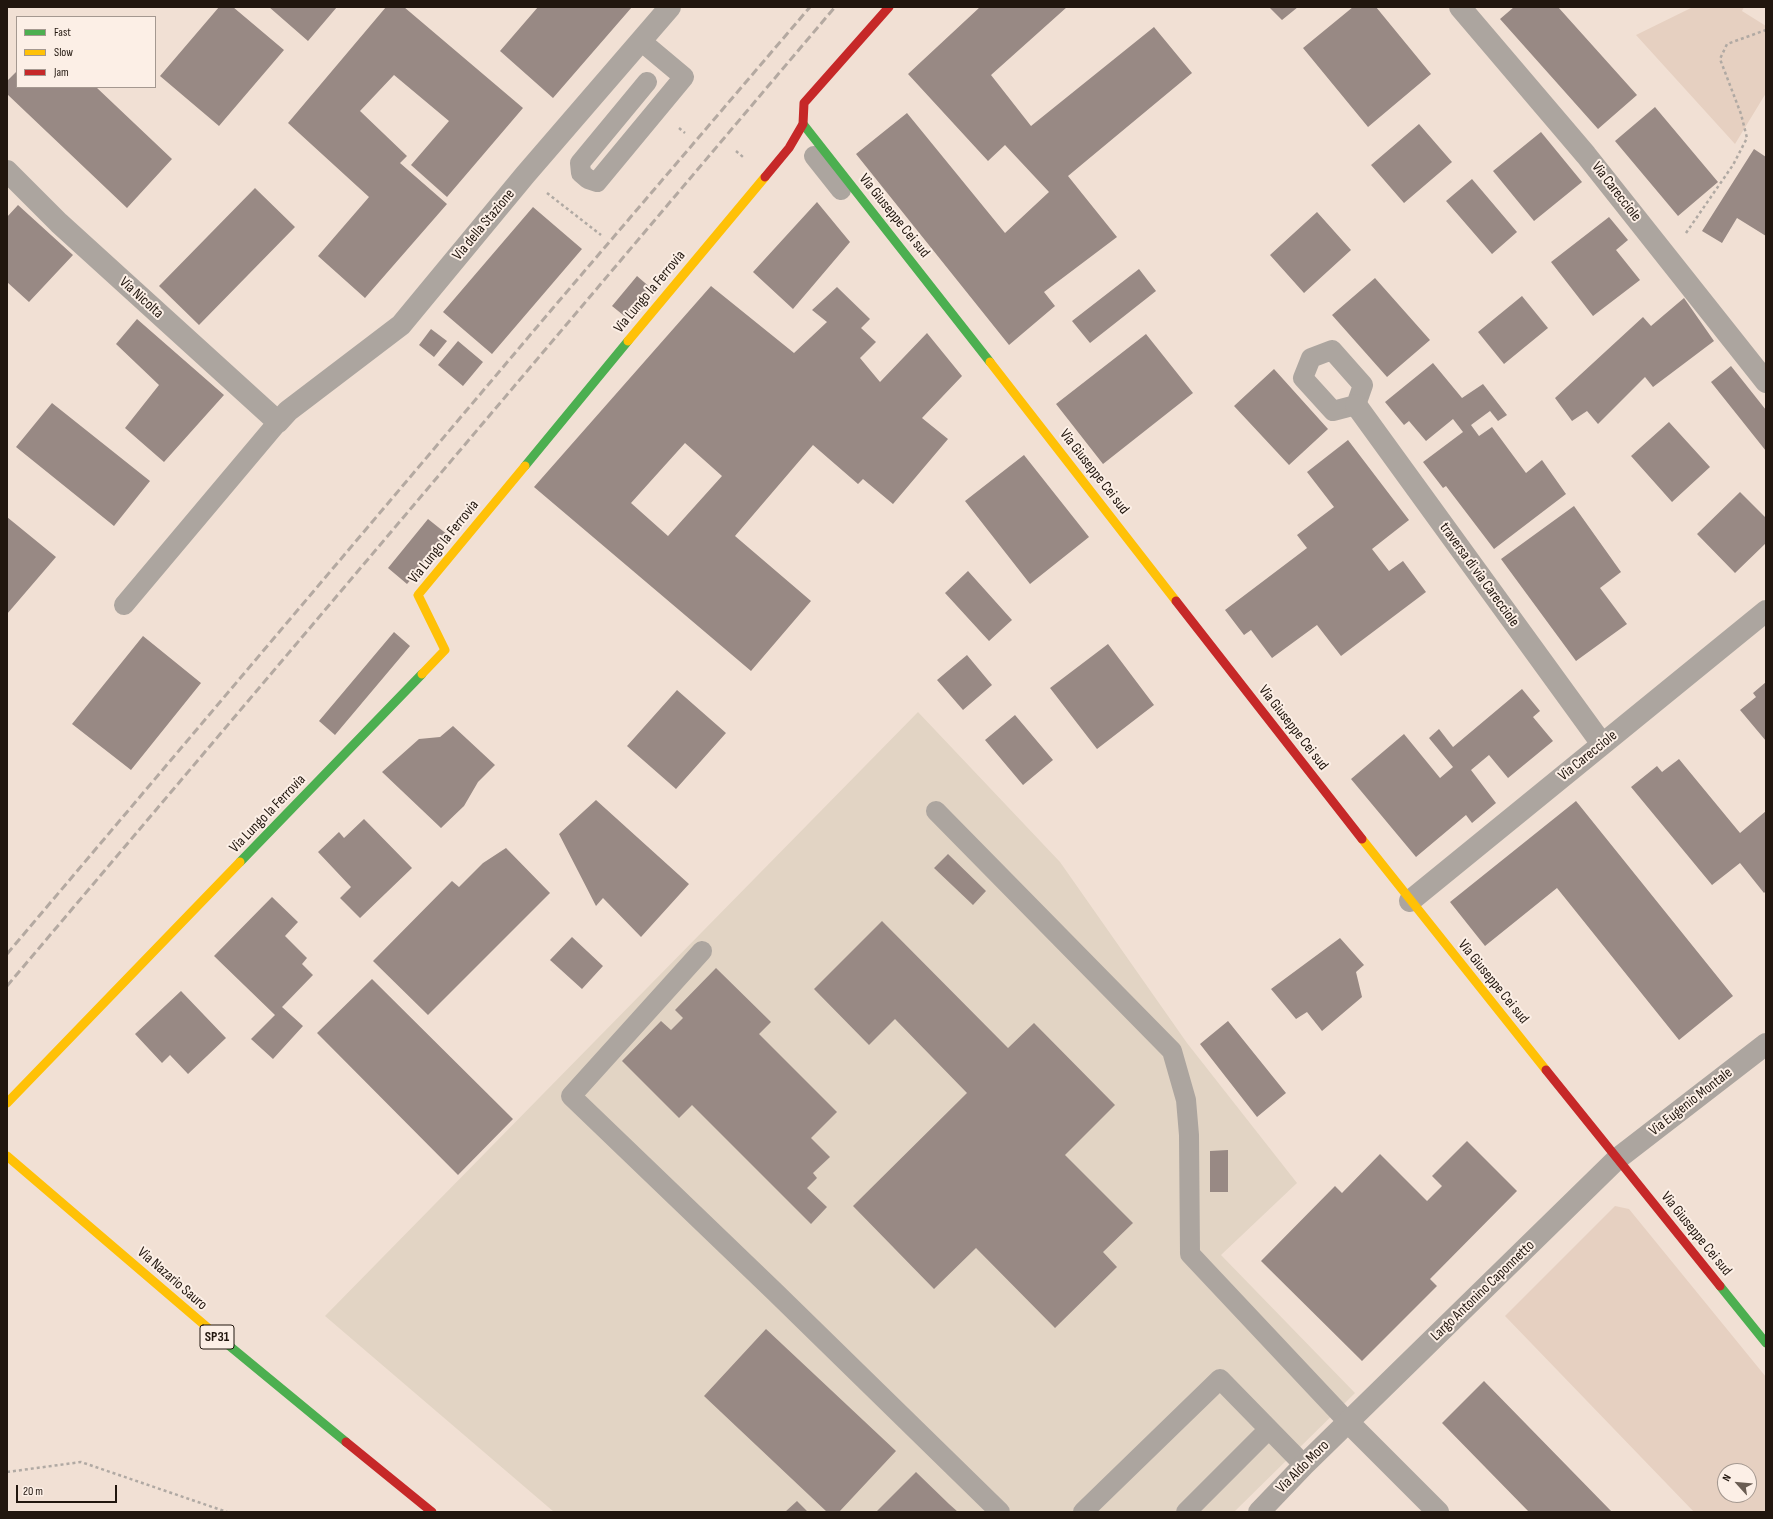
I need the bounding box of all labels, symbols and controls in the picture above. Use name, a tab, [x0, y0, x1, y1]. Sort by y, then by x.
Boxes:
legend	[16, 16, 156, 88]
text: Fast	[54, 25, 71, 40]
text: Slow	[54, 45, 73, 60]
text: Jam	[54, 65, 69, 80]
street label: Via Carecciole	[1587, 159, 1645, 225]
street label: Via Giuseppe Cei sud	[855, 170, 933, 262]
street label: Via della Stazione	[449, 186, 519, 264]
street label: Via Lungo la Ferrovia	[610, 247, 690, 337]
street label: Via Nicolta	[115, 273, 167, 323]
street label: Via Giuseppe Cei sud	[1055, 426, 1133, 518]
street label: Via Lungo la Ferrovia	[405, 497, 483, 587]
street label: traversa di via Carecciole	[1435, 519, 1523, 631]
street label: Via Giuseppe Cei sud	[1254, 682, 1332, 774]
street label: Via Carecciole	[1555, 727, 1621, 785]
street label: Via Lungo la Ferrovia	[226, 771, 310, 857]
street label: Via Giuseppe Cei sud	[1454, 936, 1532, 1028]
street label: Via Eugenio Montale	[1646, 1064, 1736, 1140]
street label: Via Giuseppe Cei sud	[1657, 1188, 1735, 1280]
street label: Largo Antonino Caponnetto	[1427, 1237, 1539, 1345]
street label: Via Nazario Sauro	[133, 1244, 211, 1314]
road number: SP31	[200, 1325, 234, 1349]
street label: Via Aldo Moro	[1273, 1437, 1333, 1497]
north arrow	[1717, 1463, 1757, 1503]
text: N	[1720, 1472, 1734, 1483]
scale bar	[18, 1477, 119, 1503]
text: 20 m	[23, 1484, 43, 1499]

